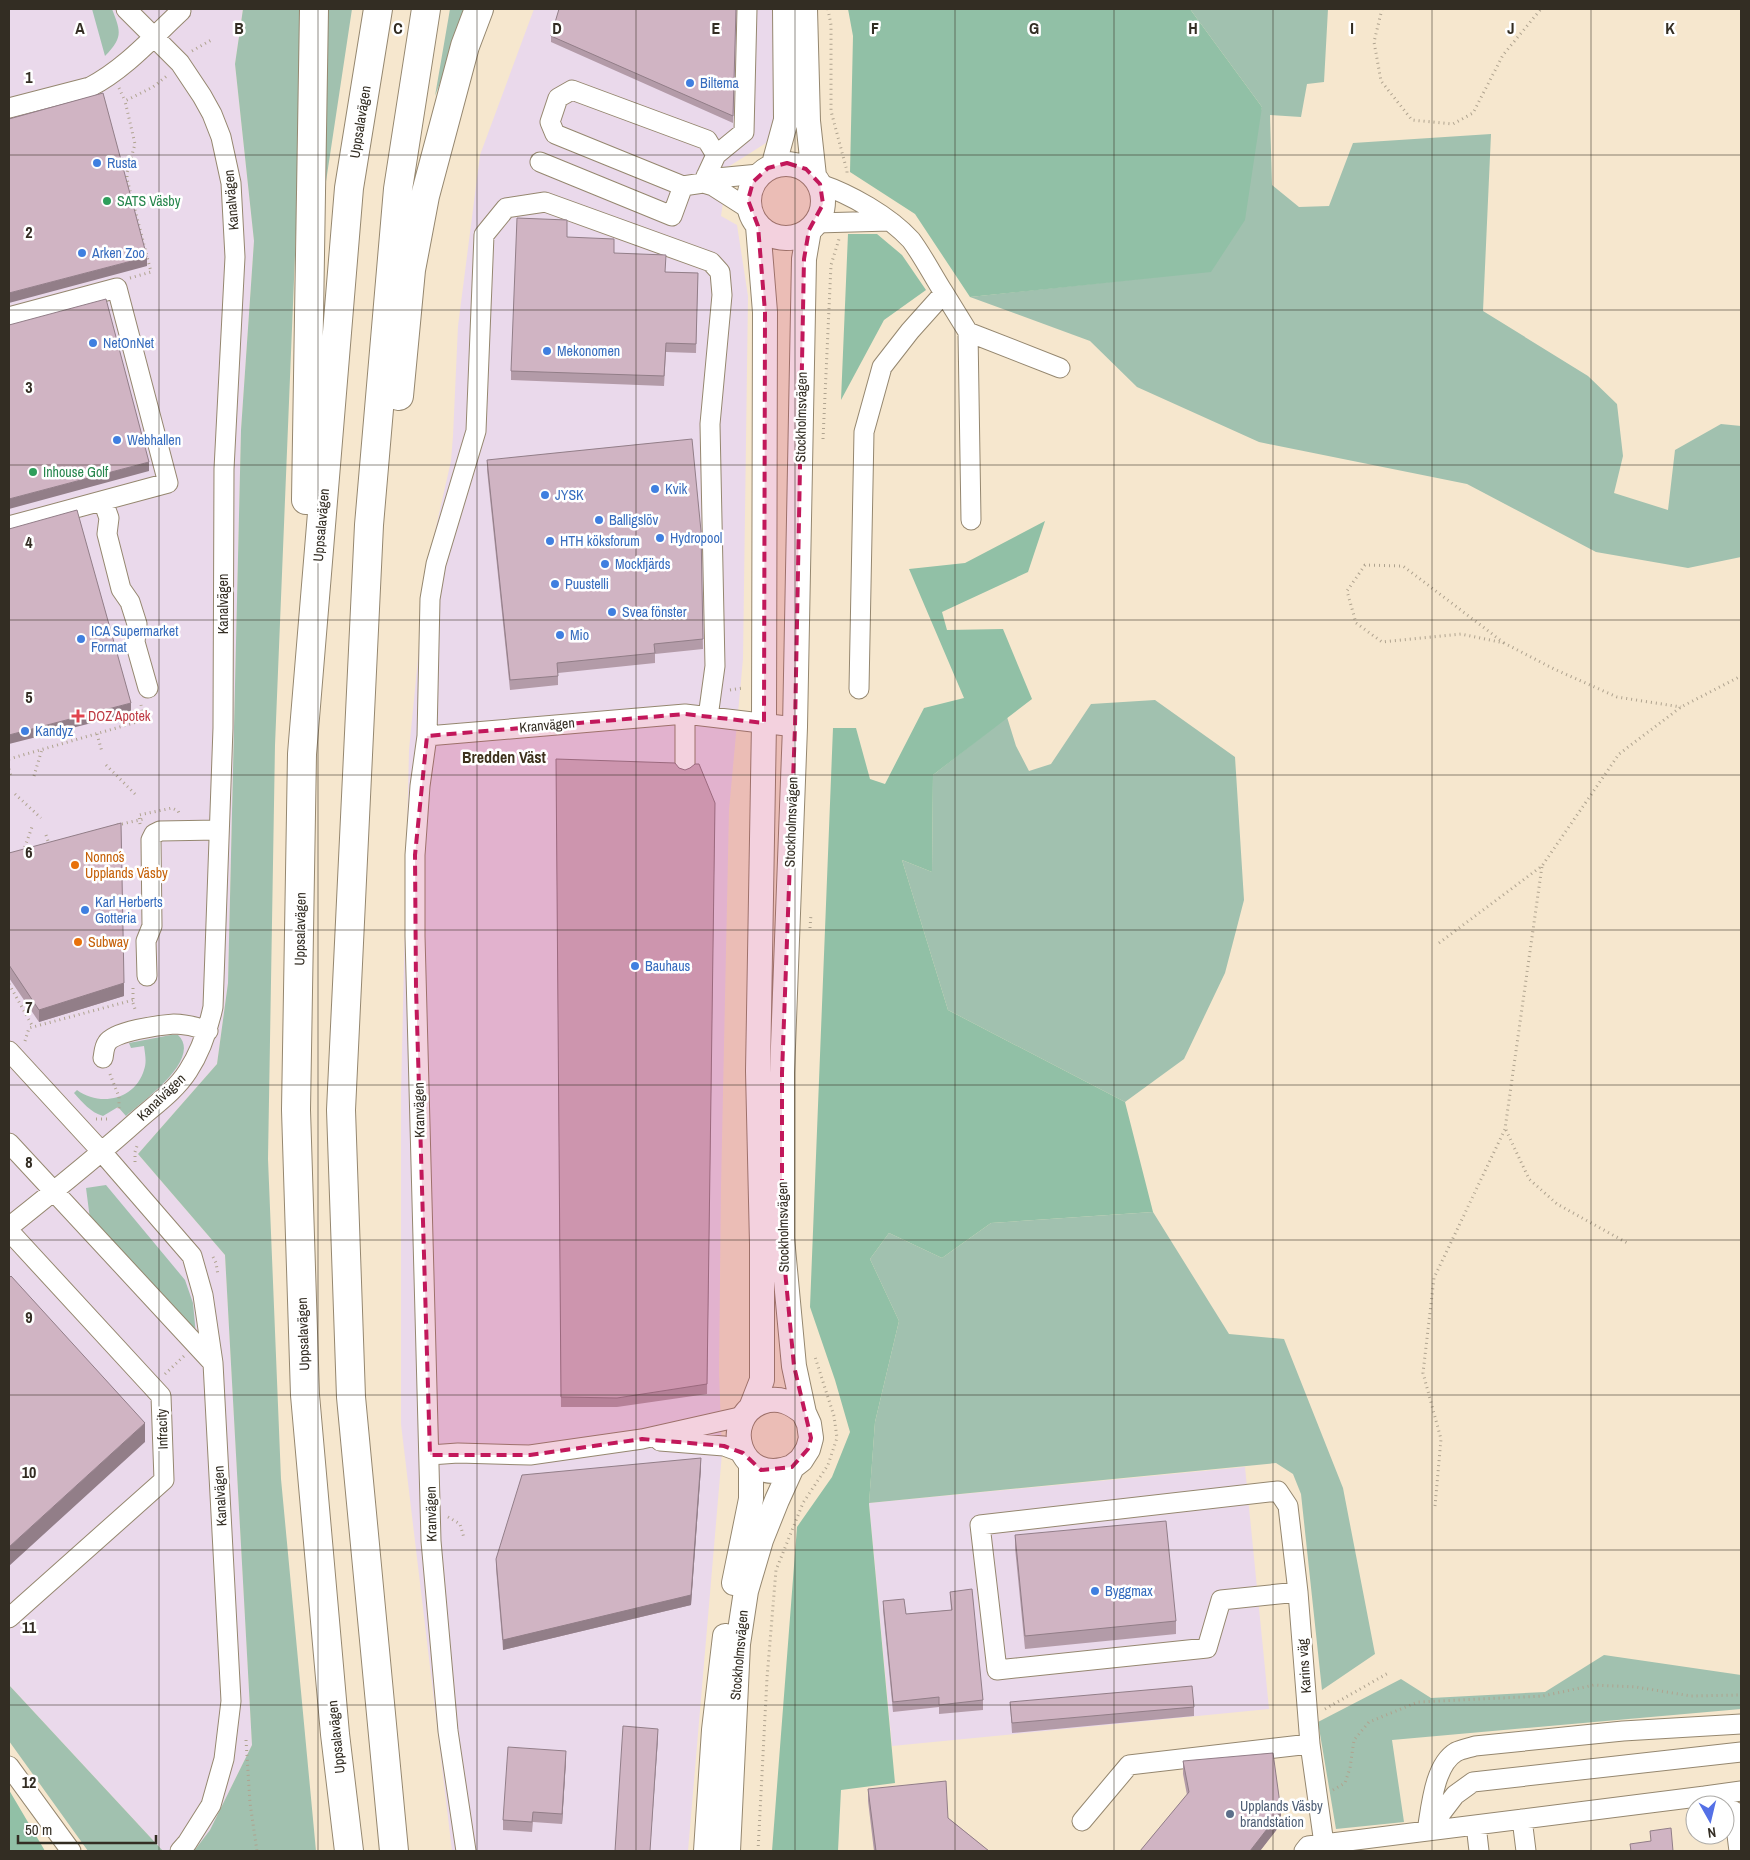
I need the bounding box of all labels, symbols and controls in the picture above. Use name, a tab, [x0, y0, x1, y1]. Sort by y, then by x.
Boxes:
text: A	[75, 17, 85, 39]
text: B	[234, 17, 244, 39]
text: C	[393, 17, 403, 39]
text: D	[552, 17, 562, 39]
text: E	[712, 17, 721, 39]
text: F	[871, 17, 879, 39]
text: G	[1029, 17, 1039, 39]
text: H	[1188, 17, 1198, 39]
text: I	[1350, 17, 1354, 39]
text: J	[1507, 17, 1515, 39]
text: K	[1665, 17, 1675, 39]
text: 1	[25, 66, 33, 88]
place label: Biltema	[700, 74, 740, 92]
marker: Biltema	[684, 77, 696, 89]
street label: Uppsalavägen	[345, 84, 375, 160]
place label: Rusta	[107, 154, 138, 172]
marker: Rusta	[91, 157, 103, 169]
street label: Kanalvägen	[219, 169, 243, 231]
place label: SATS Väsby	[117, 192, 181, 210]
marker: SATS Väsby	[101, 195, 113, 207]
text: 2	[25, 221, 33, 243]
place label: Arken Zoo	[91, 244, 145, 262]
marker: Arken Zoo	[76, 247, 88, 259]
place label: NetOnNet	[103, 334, 154, 352]
marker: NetOnNet	[87, 337, 99, 349]
place label: Mekonomen	[557, 342, 620, 360]
marker: Mekonomen	[541, 345, 553, 357]
street label: Stockholmsvägen	[791, 372, 811, 462]
text: 3	[25, 376, 33, 398]
place label: Webhallen	[127, 431, 181, 449]
marker: Webhallen	[111, 434, 123, 446]
place label: Inhouse Golf	[43, 463, 109, 481]
marker: Inhouse Golf	[27, 466, 39, 478]
place label: Kvik	[665, 480, 688, 498]
marker: Kvik	[649, 483, 661, 495]
place label: JYSK	[555, 486, 584, 504]
street label: Uppsalavägen	[309, 488, 333, 562]
marker: JYSK	[539, 489, 551, 501]
place label: Balligslöv	[609, 511, 658, 529]
marker: Balligslöv	[593, 514, 605, 526]
place label: Hydropool	[670, 529, 722, 547]
text: 4	[25, 531, 33, 553]
place label: HTH köksforum	[560, 532, 640, 550]
marker: Hydropool	[654, 532, 666, 544]
marker: HTH köksforum	[544, 535, 556, 547]
place label: Mockfjärds	[615, 555, 671, 573]
marker: Mockfjärds	[599, 558, 611, 570]
street label: Kanalvägen	[214, 574, 232, 634]
place label: Puustelli	[565, 575, 609, 593]
marker: Puustelli	[549, 578, 561, 590]
place label: Svea fönster	[622, 603, 687, 621]
marker: Svea fönster	[606, 606, 618, 618]
place label: ICA Supermarket Format	[91, 622, 178, 656]
place label: Mio	[570, 626, 589, 644]
marker: Mio	[554, 629, 566, 641]
marker: ICA Supermarket Format	[75, 633, 87, 645]
text: 5	[25, 686, 33, 708]
place label: DOZ Apotek	[88, 707, 151, 725]
marker: DOZ Apotek	[72, 710, 84, 722]
street label: Kranvägen	[519, 714, 575, 736]
place label: Kandyz	[35, 722, 74, 740]
marker: Kandyz	[19, 725, 31, 737]
district label: Bredden Väst	[462, 746, 547, 768]
street label: Stockholmsvägen	[780, 776, 802, 868]
text: 6	[25, 841, 33, 863]
place label: Nonno´s Upplands Väsby	[85, 848, 168, 882]
marker: Nonno´s Upplands Väsby	[69, 859, 81, 871]
street label: Uppsalavägen	[290, 892, 310, 966]
place label: Karl Herberts Gotteria	[95, 893, 163, 927]
marker: Karl Herberts Gotteria	[79, 904, 91, 916]
place label: Subway	[88, 933, 129, 951]
marker: Subway	[72, 936, 84, 948]
place label: Bauhaus	[645, 957, 691, 975]
marker: Bauhaus	[629, 960, 641, 972]
text: 7	[25, 996, 33, 1018]
street label: Kanalvägen	[133, 1069, 189, 1125]
street label: Kranvägen	[410, 1082, 428, 1138]
text: 8	[25, 1151, 33, 1173]
street label: Stockholmsvägen	[773, 1182, 793, 1272]
street label: Uppsalavägen	[293, 1297, 313, 1371]
text: 9	[25, 1306, 33, 1328]
street label: Infracity	[152, 1408, 172, 1450]
text: 10	[22, 1461, 36, 1483]
street label: Kanalvägen	[209, 1465, 231, 1527]
street label: Kranvägen	[422, 1486, 440, 1542]
place label: Byggmax	[1105, 1582, 1153, 1600]
marker: Byggmax	[1089, 1585, 1101, 1597]
street label: Stockholmsvägen	[726, 1609, 752, 1701]
text: 11	[22, 1616, 37, 1638]
street label: Karins väg	[1293, 1637, 1315, 1694]
street label: Uppsalavägen	[323, 1700, 349, 1774]
text: 12	[22, 1771, 36, 1793]
north arrow	[1685, 1795, 1735, 1845]
place label: Upplands Väsby brandstation	[1240, 1797, 1323, 1831]
marker: Upplands Väsby brandstation	[1224, 1808, 1236, 1820]
scale bar	[18, 1812, 155, 1844]
text: 50 m	[25, 1819, 52, 1840]
text: N	[1706, 1823, 1717, 1842]

